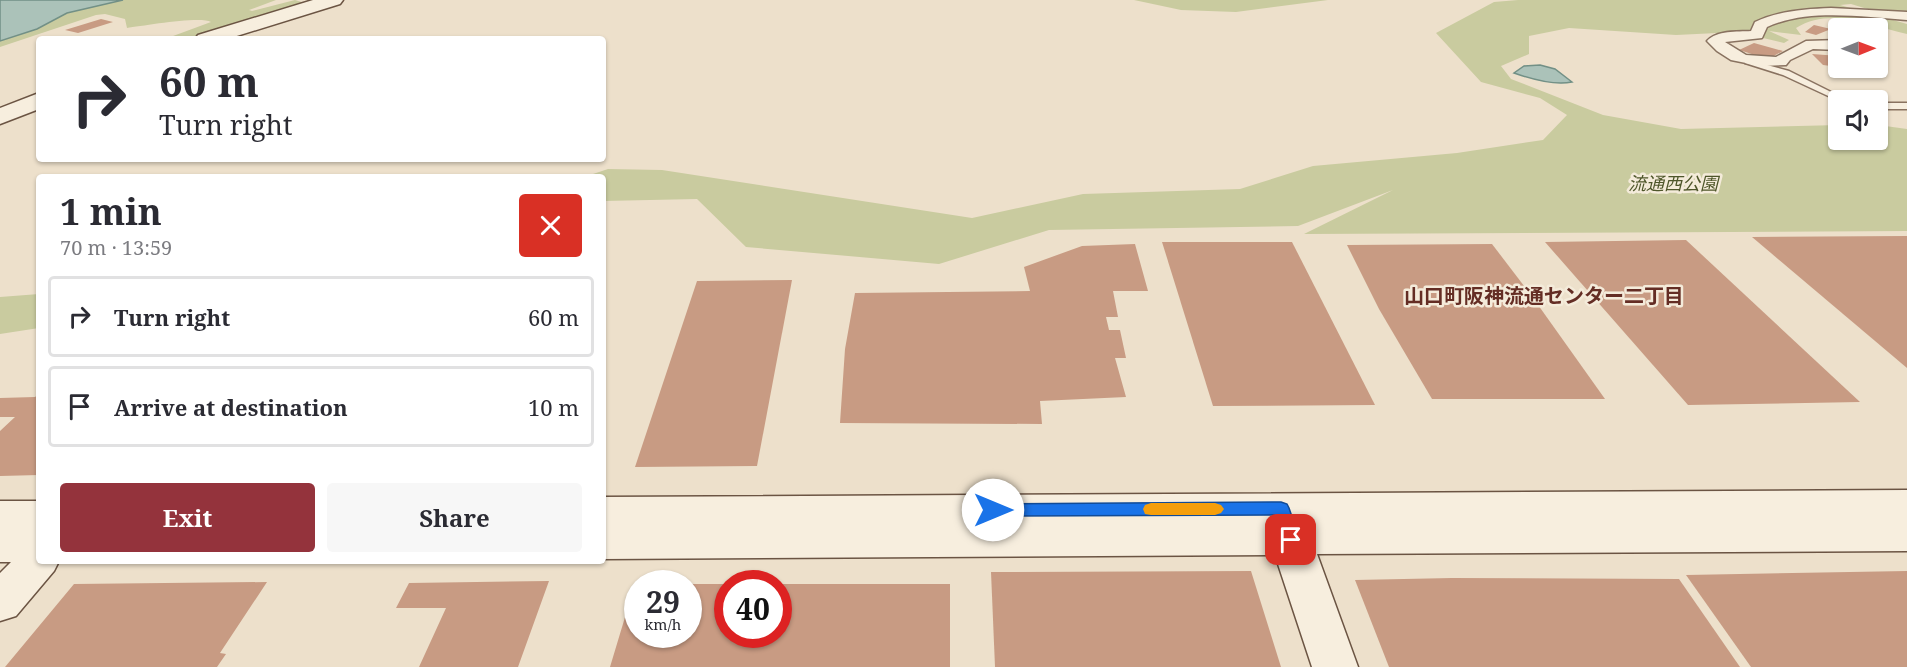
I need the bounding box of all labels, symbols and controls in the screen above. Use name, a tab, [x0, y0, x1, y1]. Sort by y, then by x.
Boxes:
north arrow	[1828, 18, 1888, 78]
map controls	[1828, 18, 1888, 150]
text: 60 m	[159, 52, 259, 109]
icon: right	[60, 60, 138, 138]
button: sound	[1828, 90, 1888, 150]
text: Turn right	[159, 106, 292, 143]
park label: 流通西公園	[1628, 171, 1721, 195]
text: 1 min	[60, 187, 162, 236]
button: close	[519, 194, 582, 257]
text: 70 m · 13:59	[60, 234, 172, 261]
district label: 山口町阪神流通センター二丁目	[1404, 282, 1684, 309]
icon: right	[63, 300, 96, 333]
text: Turn right	[114, 302, 230, 332]
text: 60 m	[528, 302, 579, 332]
icon: arrive	[63, 390, 96, 423]
text: Arrive at destination	[114, 392, 348, 422]
text: 10 m	[528, 392, 579, 422]
position arrow	[961, 478, 1025, 542]
button: Exit	[60, 483, 315, 552]
button: Share	[327, 483, 582, 552]
pin	[1265, 514, 1316, 565]
icon: arrive	[1274, 523, 1307, 556]
speed limit sign: 40	[714, 570, 792, 648]
text: 29	[646, 581, 680, 622]
text: km/h	[645, 614, 681, 634]

